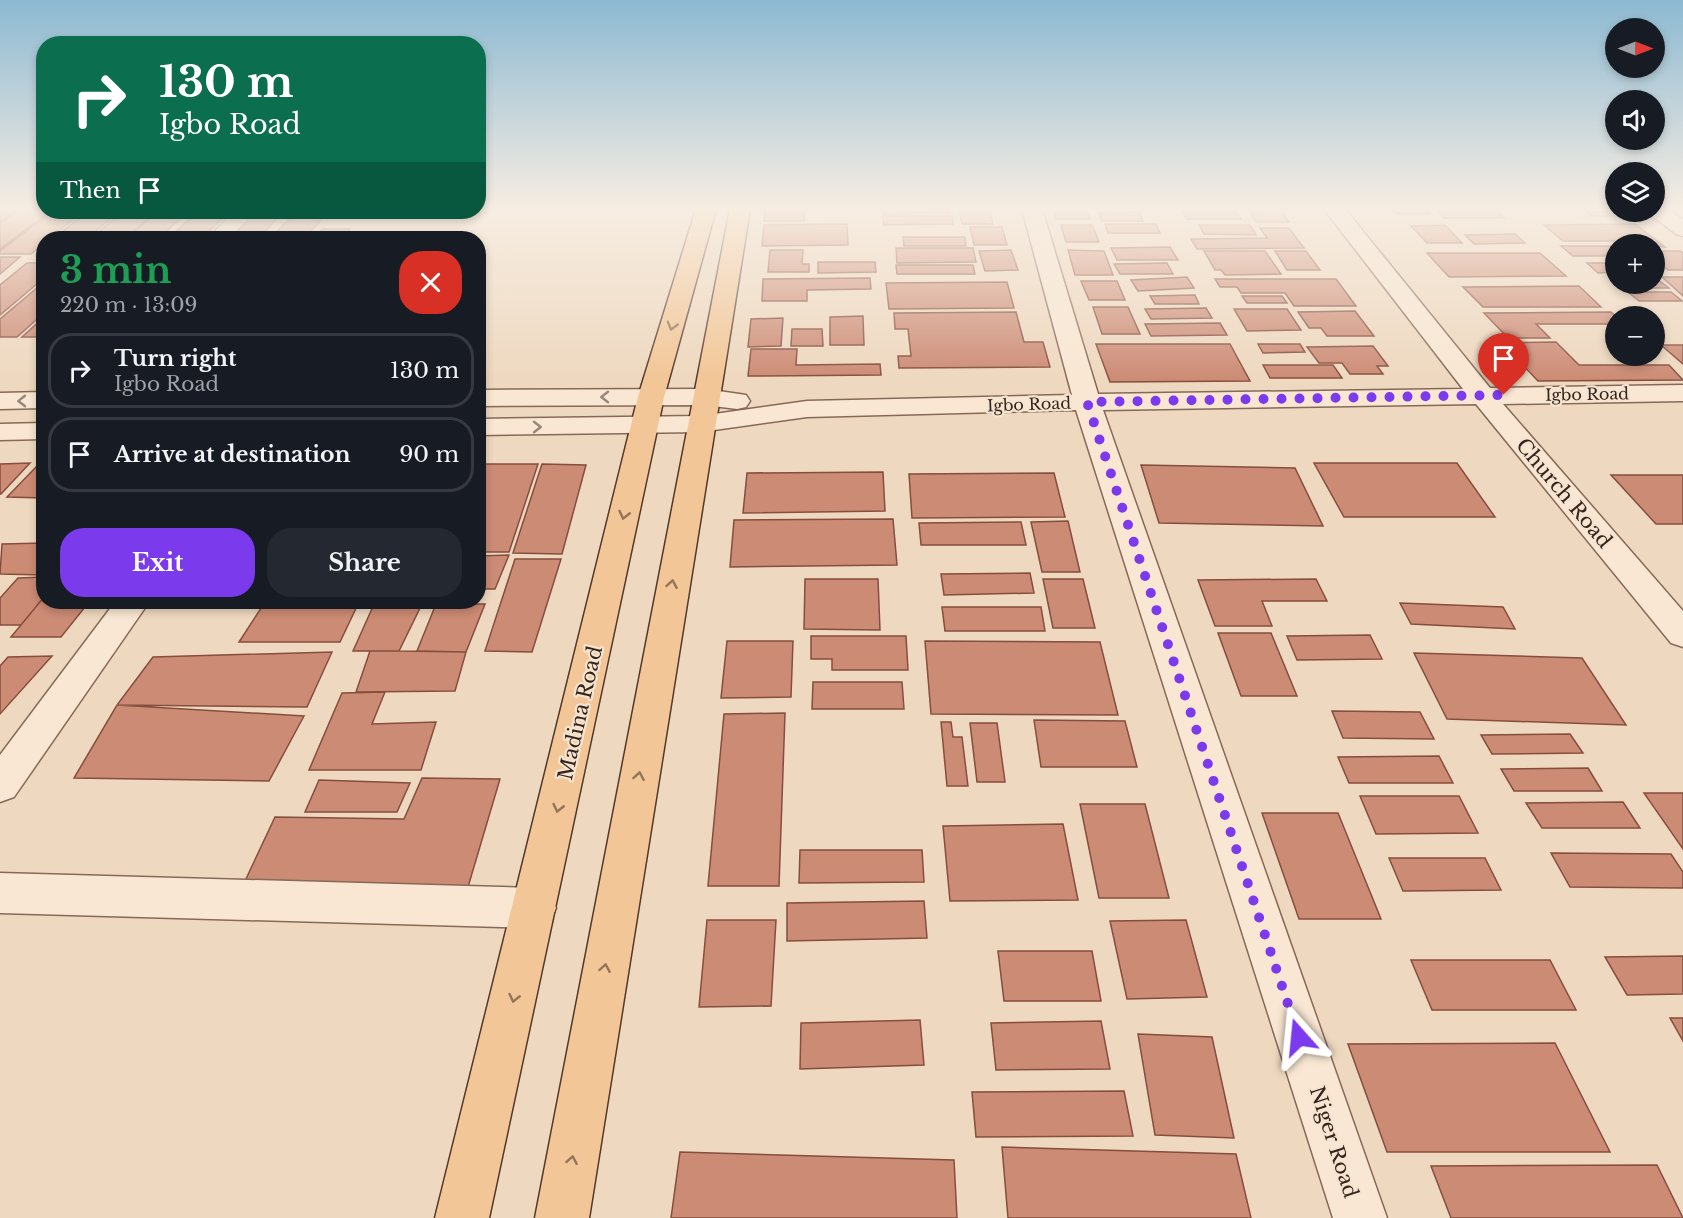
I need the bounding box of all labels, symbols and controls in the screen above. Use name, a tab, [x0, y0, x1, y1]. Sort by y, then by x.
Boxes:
north arrow	[1605, 18, 1665, 78]
map controls	[1605, 18, 1665, 366]
text: 130 m	[159, 56, 293, 108]
icon: right	[60, 60, 138, 138]
button: sound	[1605, 90, 1665, 150]
text: Igbo Road	[159, 108, 301, 141]
button: layers	[1605, 162, 1665, 222]
icon: arrive	[133, 174, 166, 207]
text: Then	[60, 177, 121, 204]
button: +	[1605, 234, 1665, 294]
text: 3 min	[60, 248, 172, 293]
button: close	[399, 251, 462, 314]
text: 220 m · 13:09	[60, 293, 197, 317]
button: −	[1605, 306, 1665, 366]
one-way arrow	[667, 320, 679, 331]
pin	[1478, 333, 1529, 395]
icon: arrive	[1487, 342, 1520, 375]
text: Turn right	[114, 345, 236, 372]
icon: right	[63, 354, 96, 387]
text: 130 m	[390, 357, 459, 384]
text: Igbo Road	[114, 372, 219, 396]
street label: Igbo Road	[1545, 383, 1629, 405]
one-way arrow	[600, 391, 609, 403]
street label: Igbo Road	[987, 393, 1072, 415]
one-way arrow	[17, 395, 26, 407]
one-way arrow	[532, 421, 541, 433]
street label: Church Road	[1511, 433, 1617, 553]
icon: arrive	[63, 438, 96, 471]
text: Arrive at destination	[114, 441, 351, 468]
text: 90 m	[399, 441, 459, 468]
one-way arrow	[618, 510, 631, 520]
button: Exit	[60, 528, 255, 597]
button: Share	[267, 528, 462, 597]
one-way arrow	[666, 579, 678, 589]
street label: Madina Road	[553, 644, 607, 782]
one-way arrow	[632, 771, 645, 781]
one-way arrow	[552, 802, 565, 812]
one-way arrow	[599, 964, 611, 973]
one-way arrow	[508, 992, 521, 1002]
position arrow	[1267, 1005, 1331, 1069]
street label: Niger Road	[1305, 1083, 1363, 1201]
one-way arrow	[565, 1156, 578, 1166]

